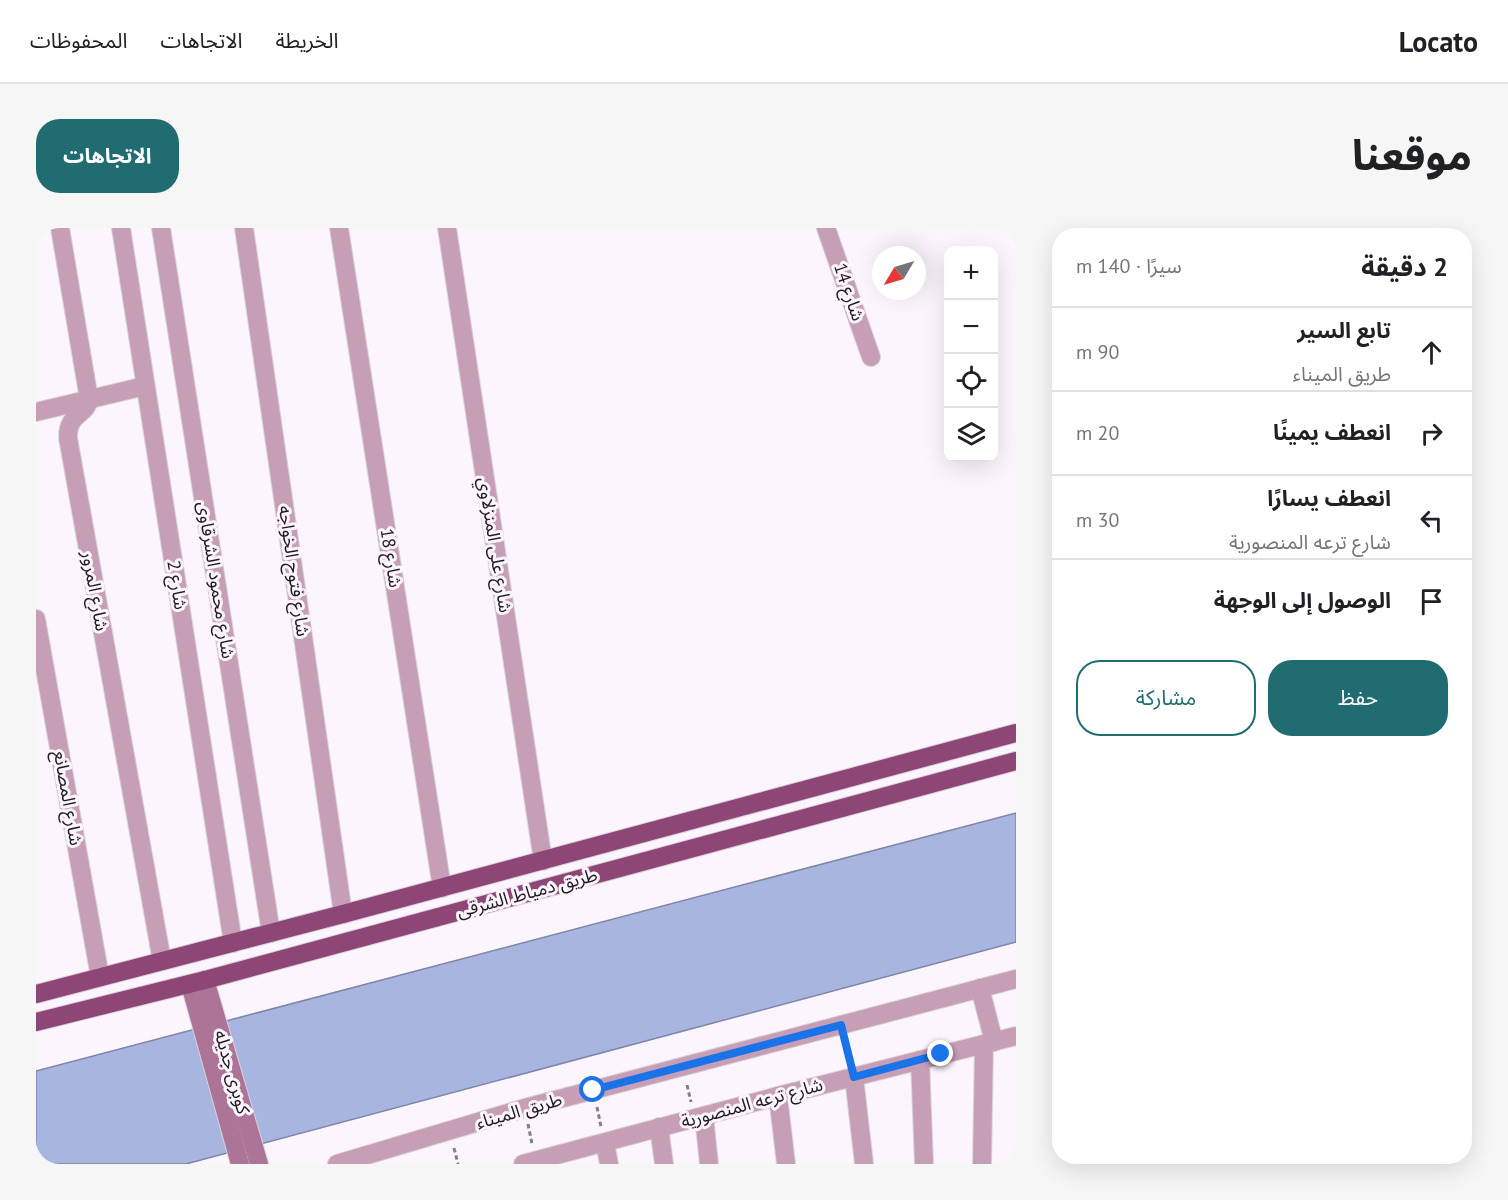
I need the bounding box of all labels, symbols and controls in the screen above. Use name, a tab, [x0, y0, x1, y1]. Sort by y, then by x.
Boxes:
text: Locato	[1399, 23, 1478, 60]
text: المحفوظات	[30, 27, 127, 54]
text: الاتجاهات	[160, 27, 242, 54]
text: الخريطة	[275, 27, 338, 54]
button: الاتجاهات	[36, 119, 179, 193]
text: موقعنا	[1352, 127, 1472, 182]
north arrow	[872, 246, 926, 300]
map controls	[944, 246, 998, 462]
button: +	[944, 246, 998, 300]
text: 2 دقيقة	[1361, 250, 1448, 283]
text: سيرًا · 140 m	[1076, 253, 1182, 279]
street label: شارع 14	[826, 260, 870, 325]
button: −	[944, 300, 998, 354]
text: تابع السير	[1297, 316, 1391, 344]
icon: ahead	[1415, 336, 1448, 369]
text: 90 m	[1076, 339, 1119, 365]
button: locate	[944, 354, 998, 408]
text: طريق الميناء	[1293, 361, 1391, 387]
button: layers	[944, 408, 998, 462]
icon: right	[1415, 417, 1448, 450]
text: انعطف يمينًا	[1273, 418, 1391, 446]
text: 20 m	[1076, 420, 1119, 446]
street label: شارع على المنزلاوي	[470, 476, 518, 615]
text: انعطف يسارًا	[1267, 484, 1391, 512]
street label: شارع محمود الشرقاوى	[190, 500, 240, 661]
street label: شارع فتوح الخواجه	[271, 504, 315, 638]
icon: left	[1415, 504, 1448, 537]
text: 30 m	[1076, 507, 1119, 533]
street label: شارع 18	[373, 527, 408, 590]
text: شارع ترعه المنصورية	[1229, 529, 1391, 555]
street label: شارع المرور	[74, 548, 114, 633]
street label: شارع 2	[159, 559, 193, 612]
icon: arrive	[1415, 585, 1448, 618]
text: الوصول إلى الوجهة	[1214, 586, 1391, 614]
button: مشاركة	[1076, 660, 1256, 736]
button: حفظ	[1268, 660, 1448, 736]
street label: شارع المصانع	[46, 749, 88, 848]
street label: طريق دمياط الشرقى	[454, 863, 600, 922]
street label: كوبرى جديله	[210, 1027, 256, 1117]
route end	[927, 1040, 953, 1066]
street label: شارع ترعه المنصورية	[678, 1073, 826, 1135]
route start	[579, 1076, 605, 1102]
street label: طريق الميناء	[473, 1087, 565, 1134]

